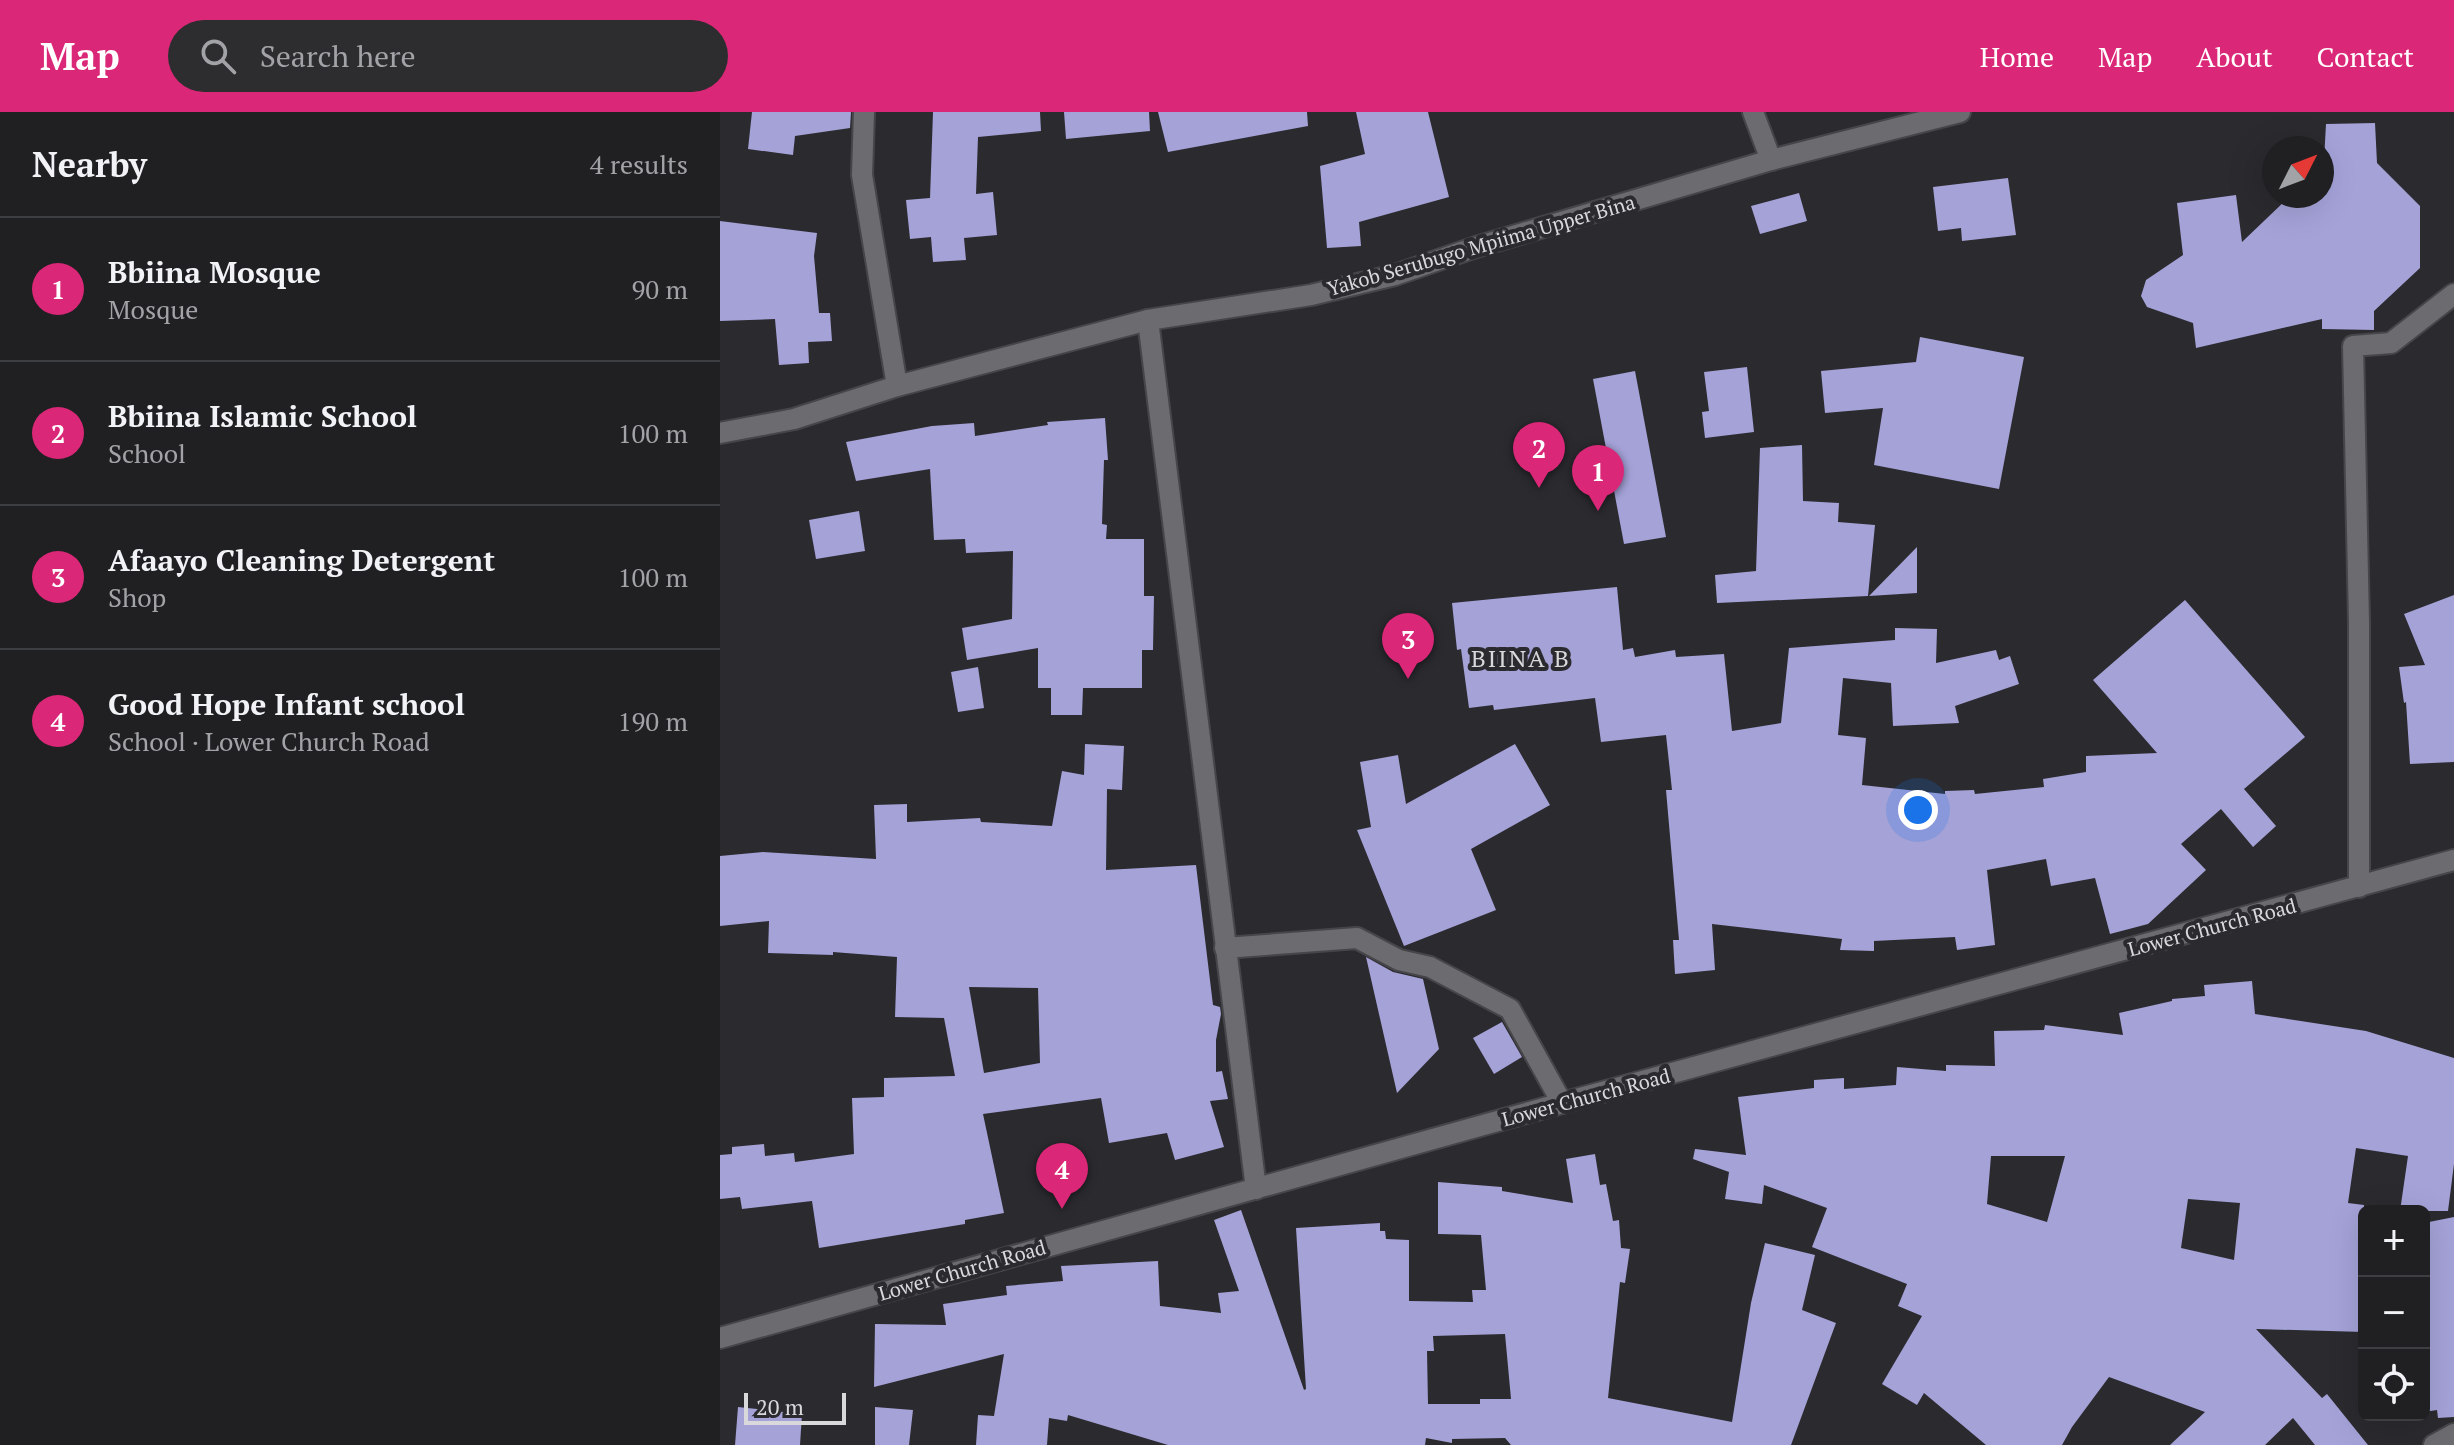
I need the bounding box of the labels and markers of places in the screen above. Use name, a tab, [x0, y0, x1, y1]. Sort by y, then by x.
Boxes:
pin: 2	[1513, 422, 1565, 488]
pin: 1	[1572, 445, 1624, 511]
pin: 3	[1382, 613, 1434, 679]
pin: 4	[1036, 1143, 1088, 1209]

